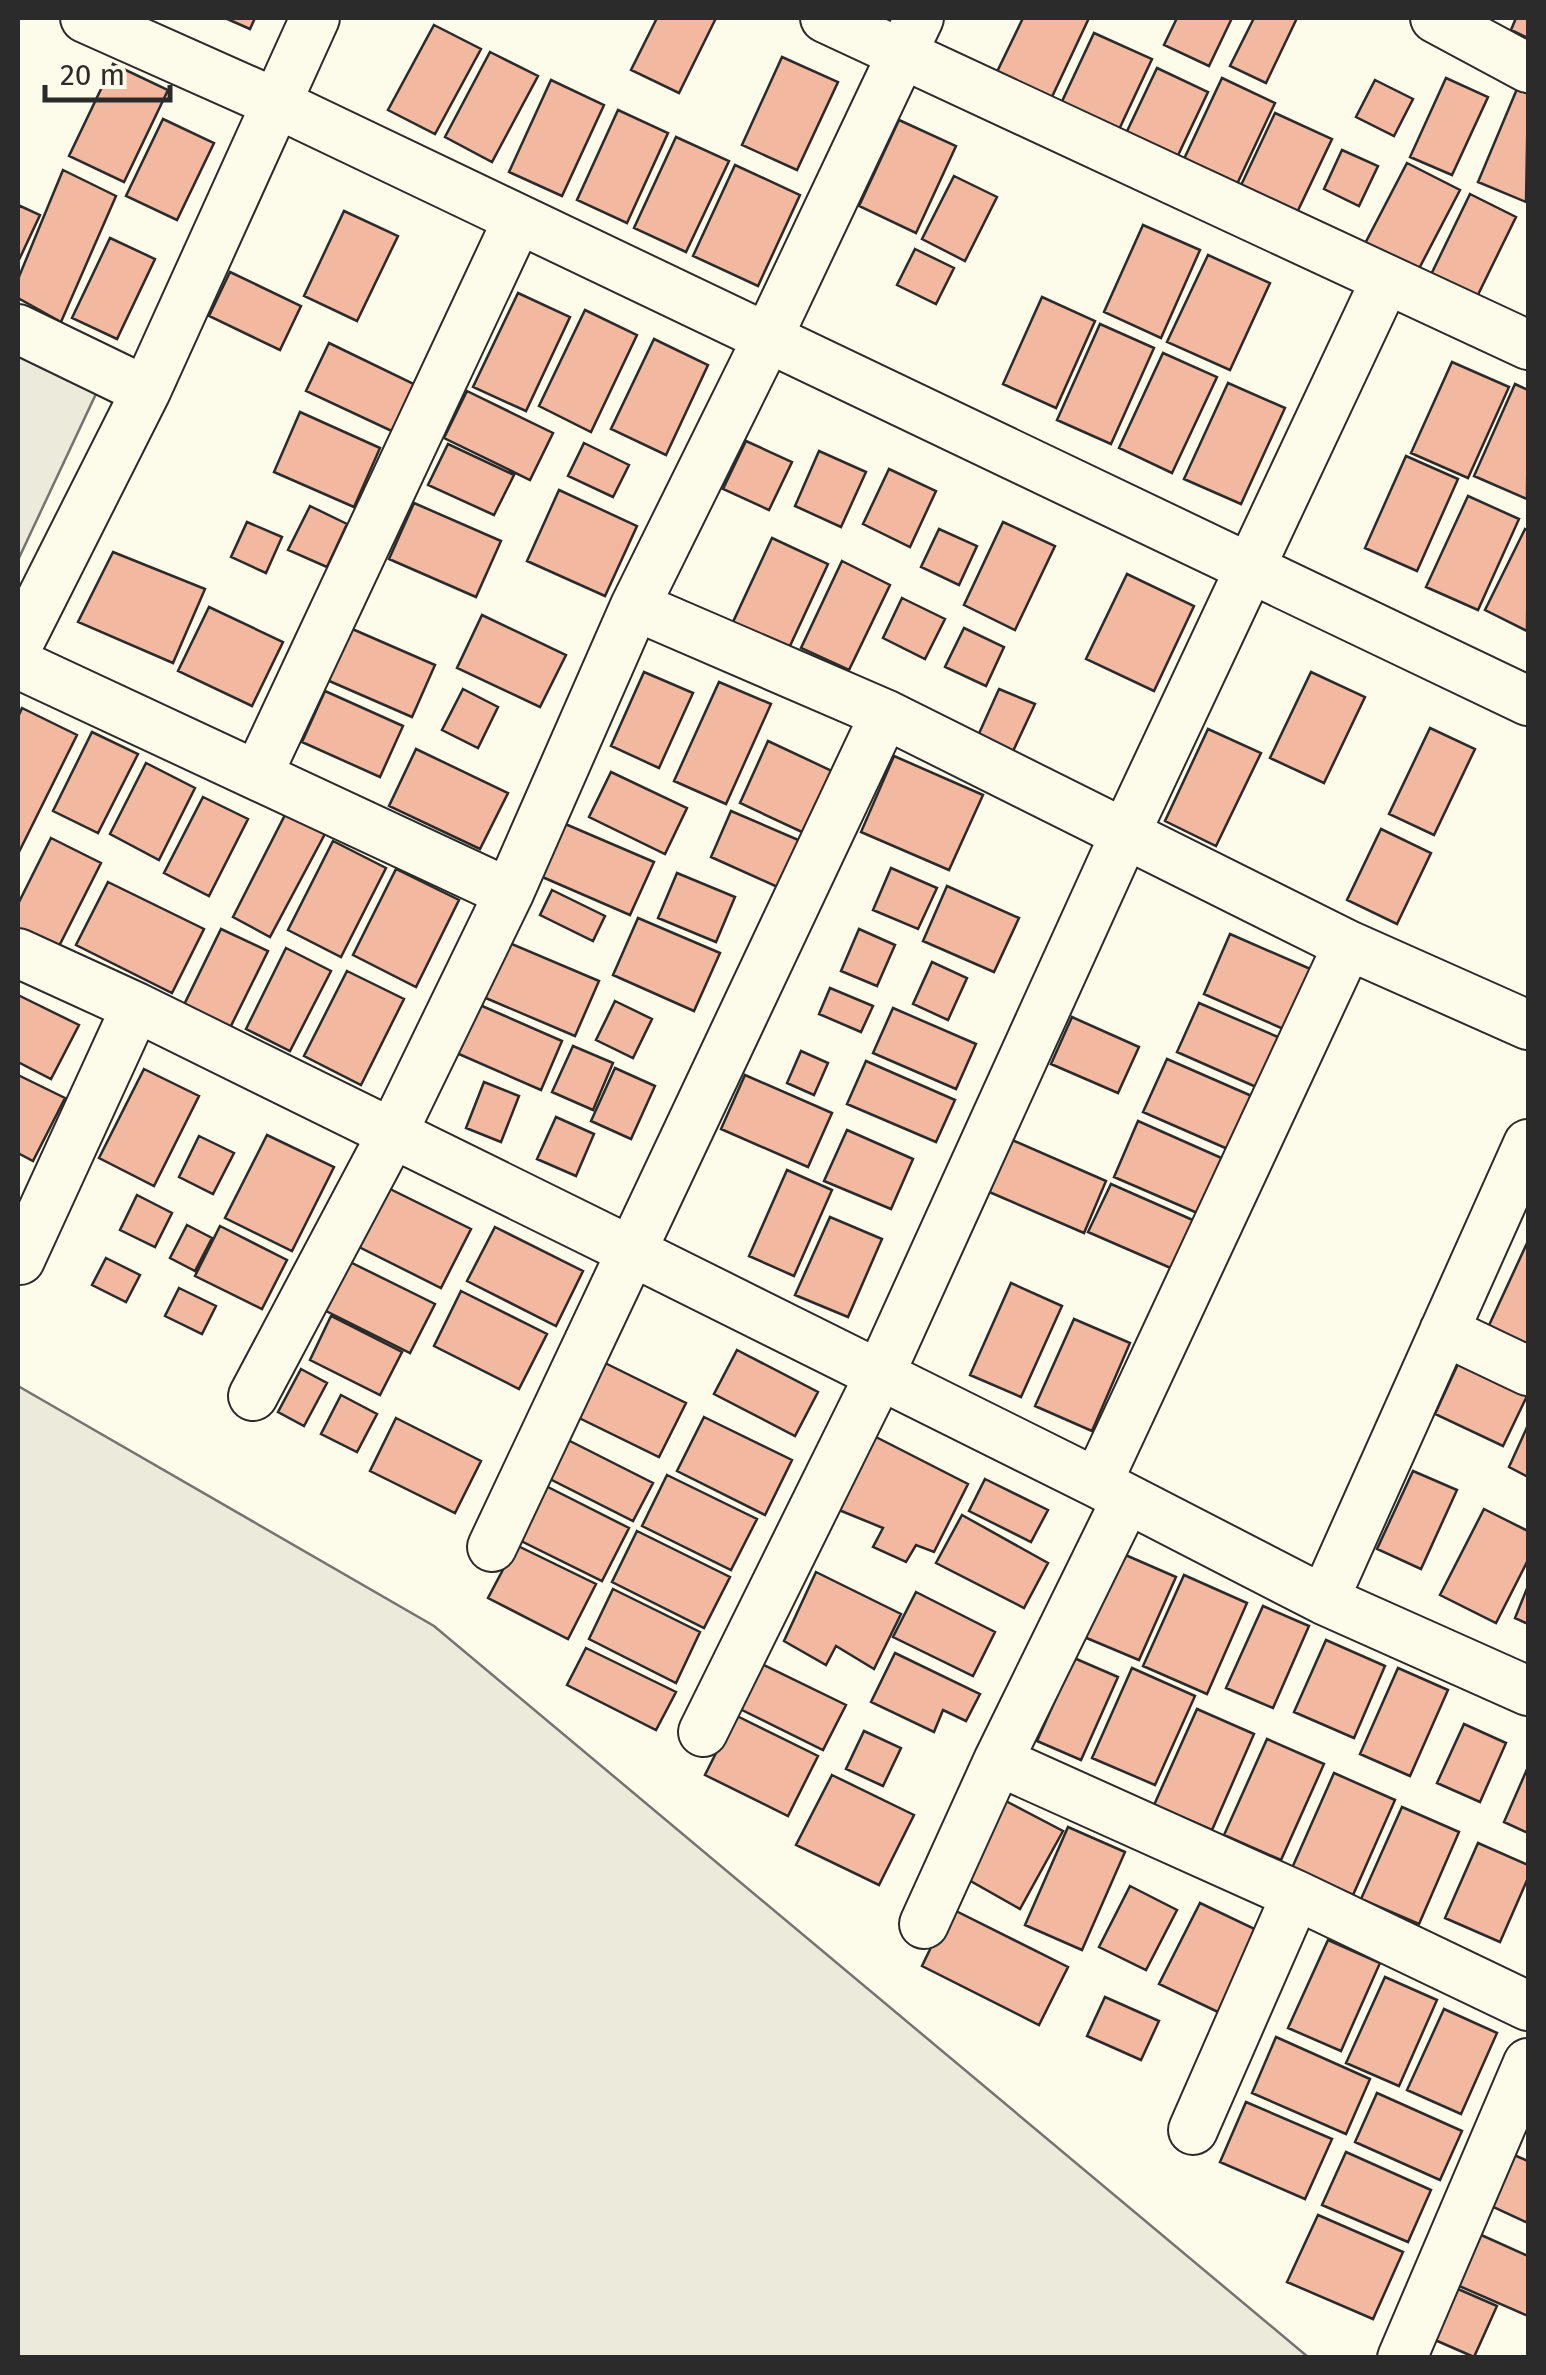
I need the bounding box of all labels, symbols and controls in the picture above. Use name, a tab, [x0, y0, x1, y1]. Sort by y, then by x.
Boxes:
scale bar	[45, 40, 170, 102]
text: 20 m	[60, 57, 125, 93]

